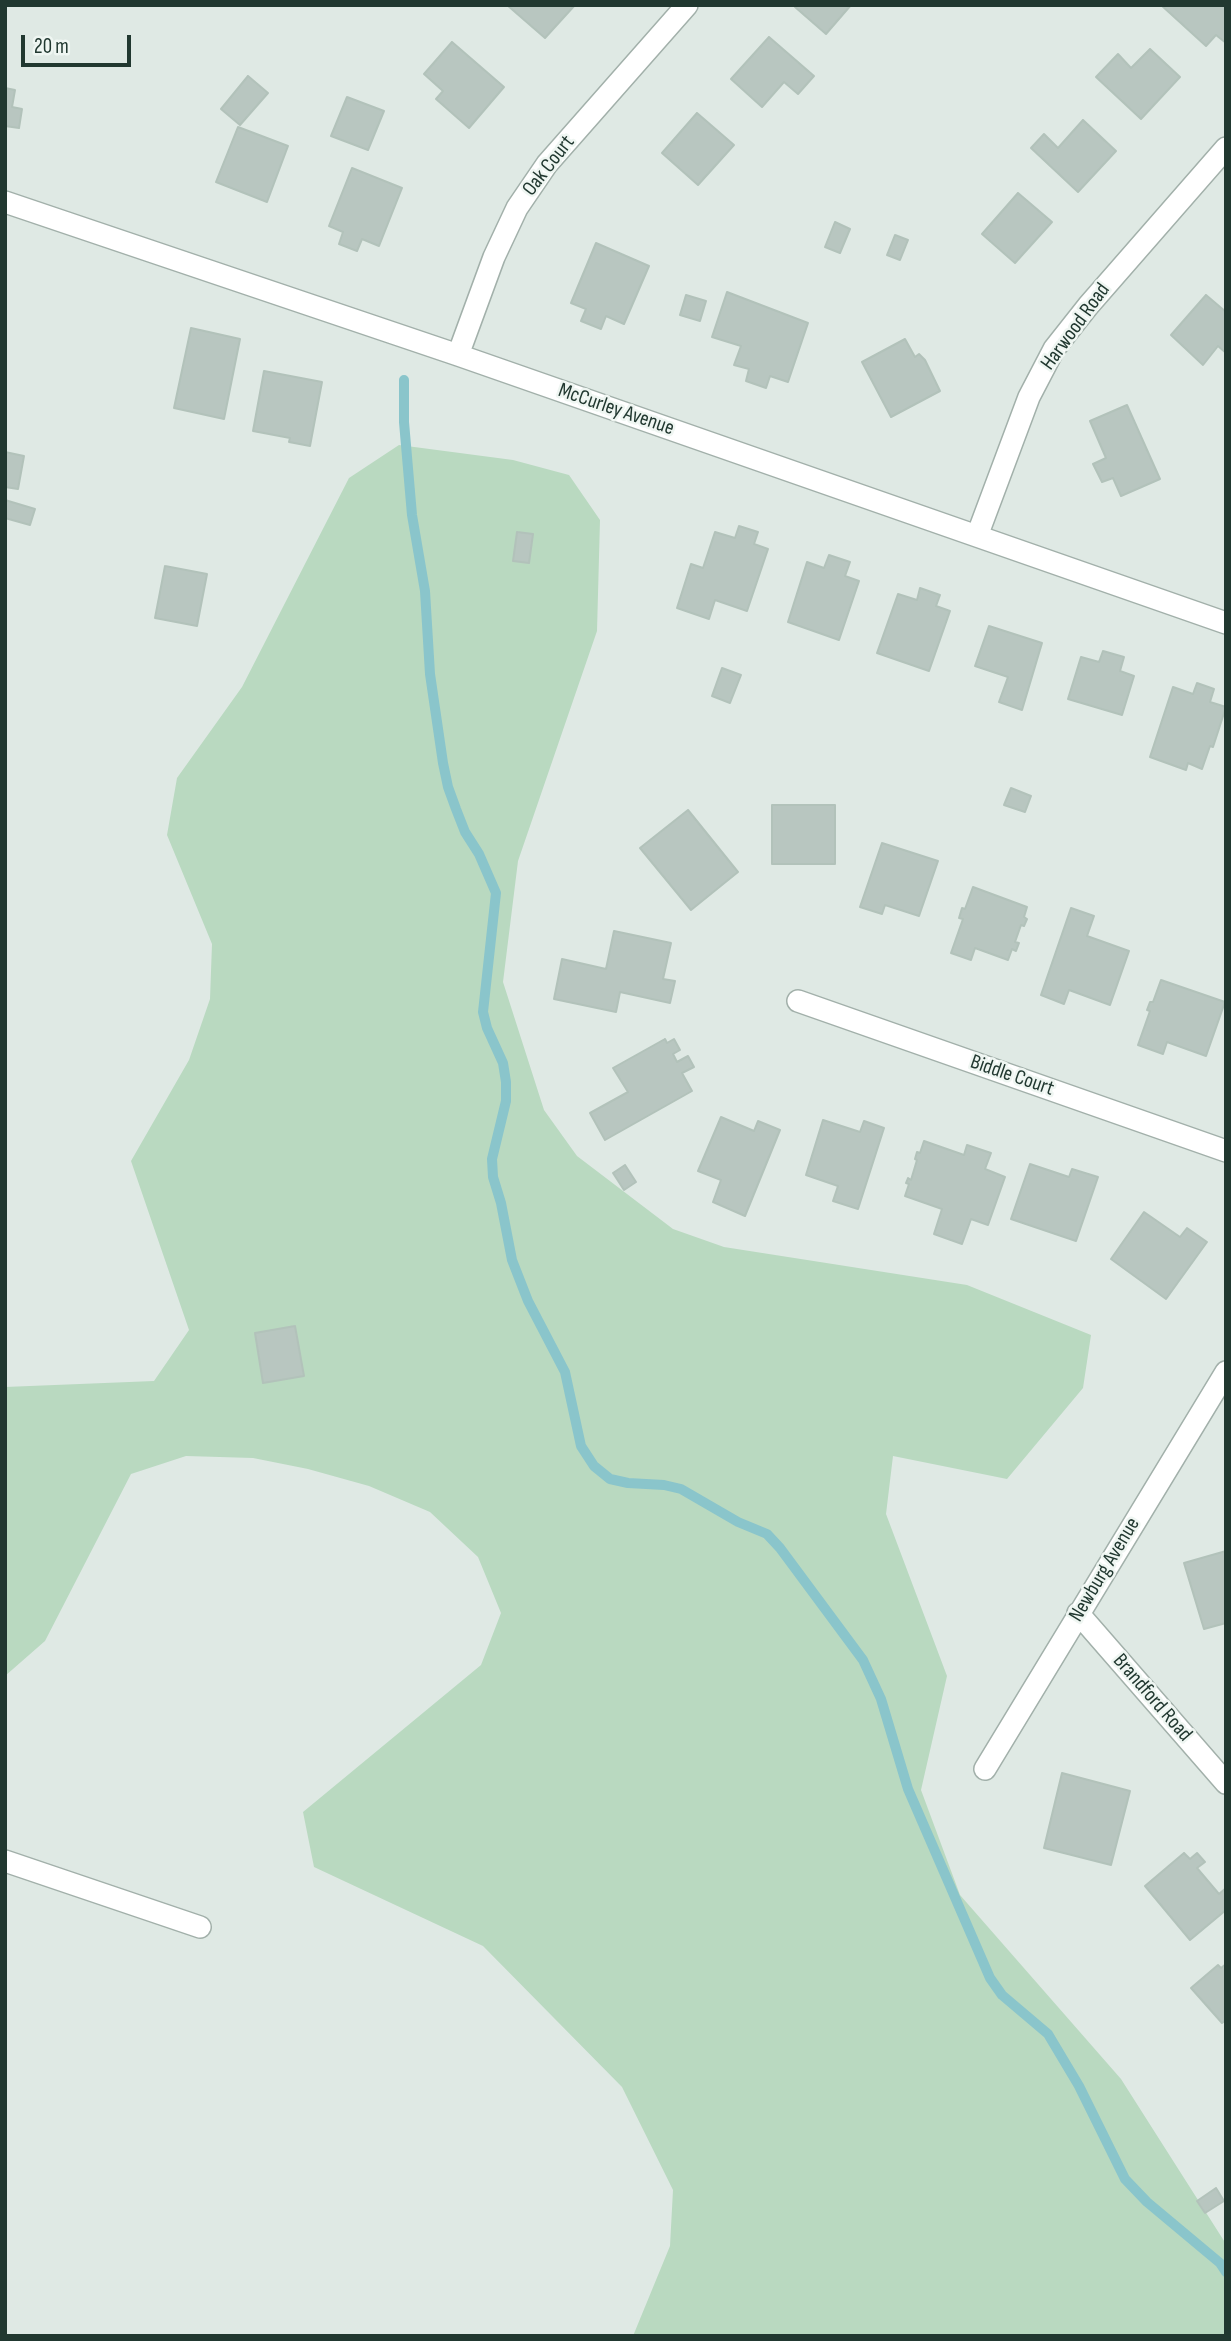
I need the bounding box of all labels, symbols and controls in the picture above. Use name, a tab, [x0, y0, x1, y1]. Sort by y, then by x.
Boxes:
scale bar	[24, 21, 135, 65]
text: 20 m	[34, 34, 69, 59]
street label: Oak Court	[518, 131, 580, 201]
street label: Harwood Road	[1036, 279, 1116, 375]
street label: McCurley Avenue	[555, 378, 677, 442]
street label: Biddle Court	[967, 1050, 1057, 1102]
street label: Newburg Avenue	[1064, 1513, 1146, 1627]
street label: Brandford Road	[1107, 1649, 1197, 1747]

